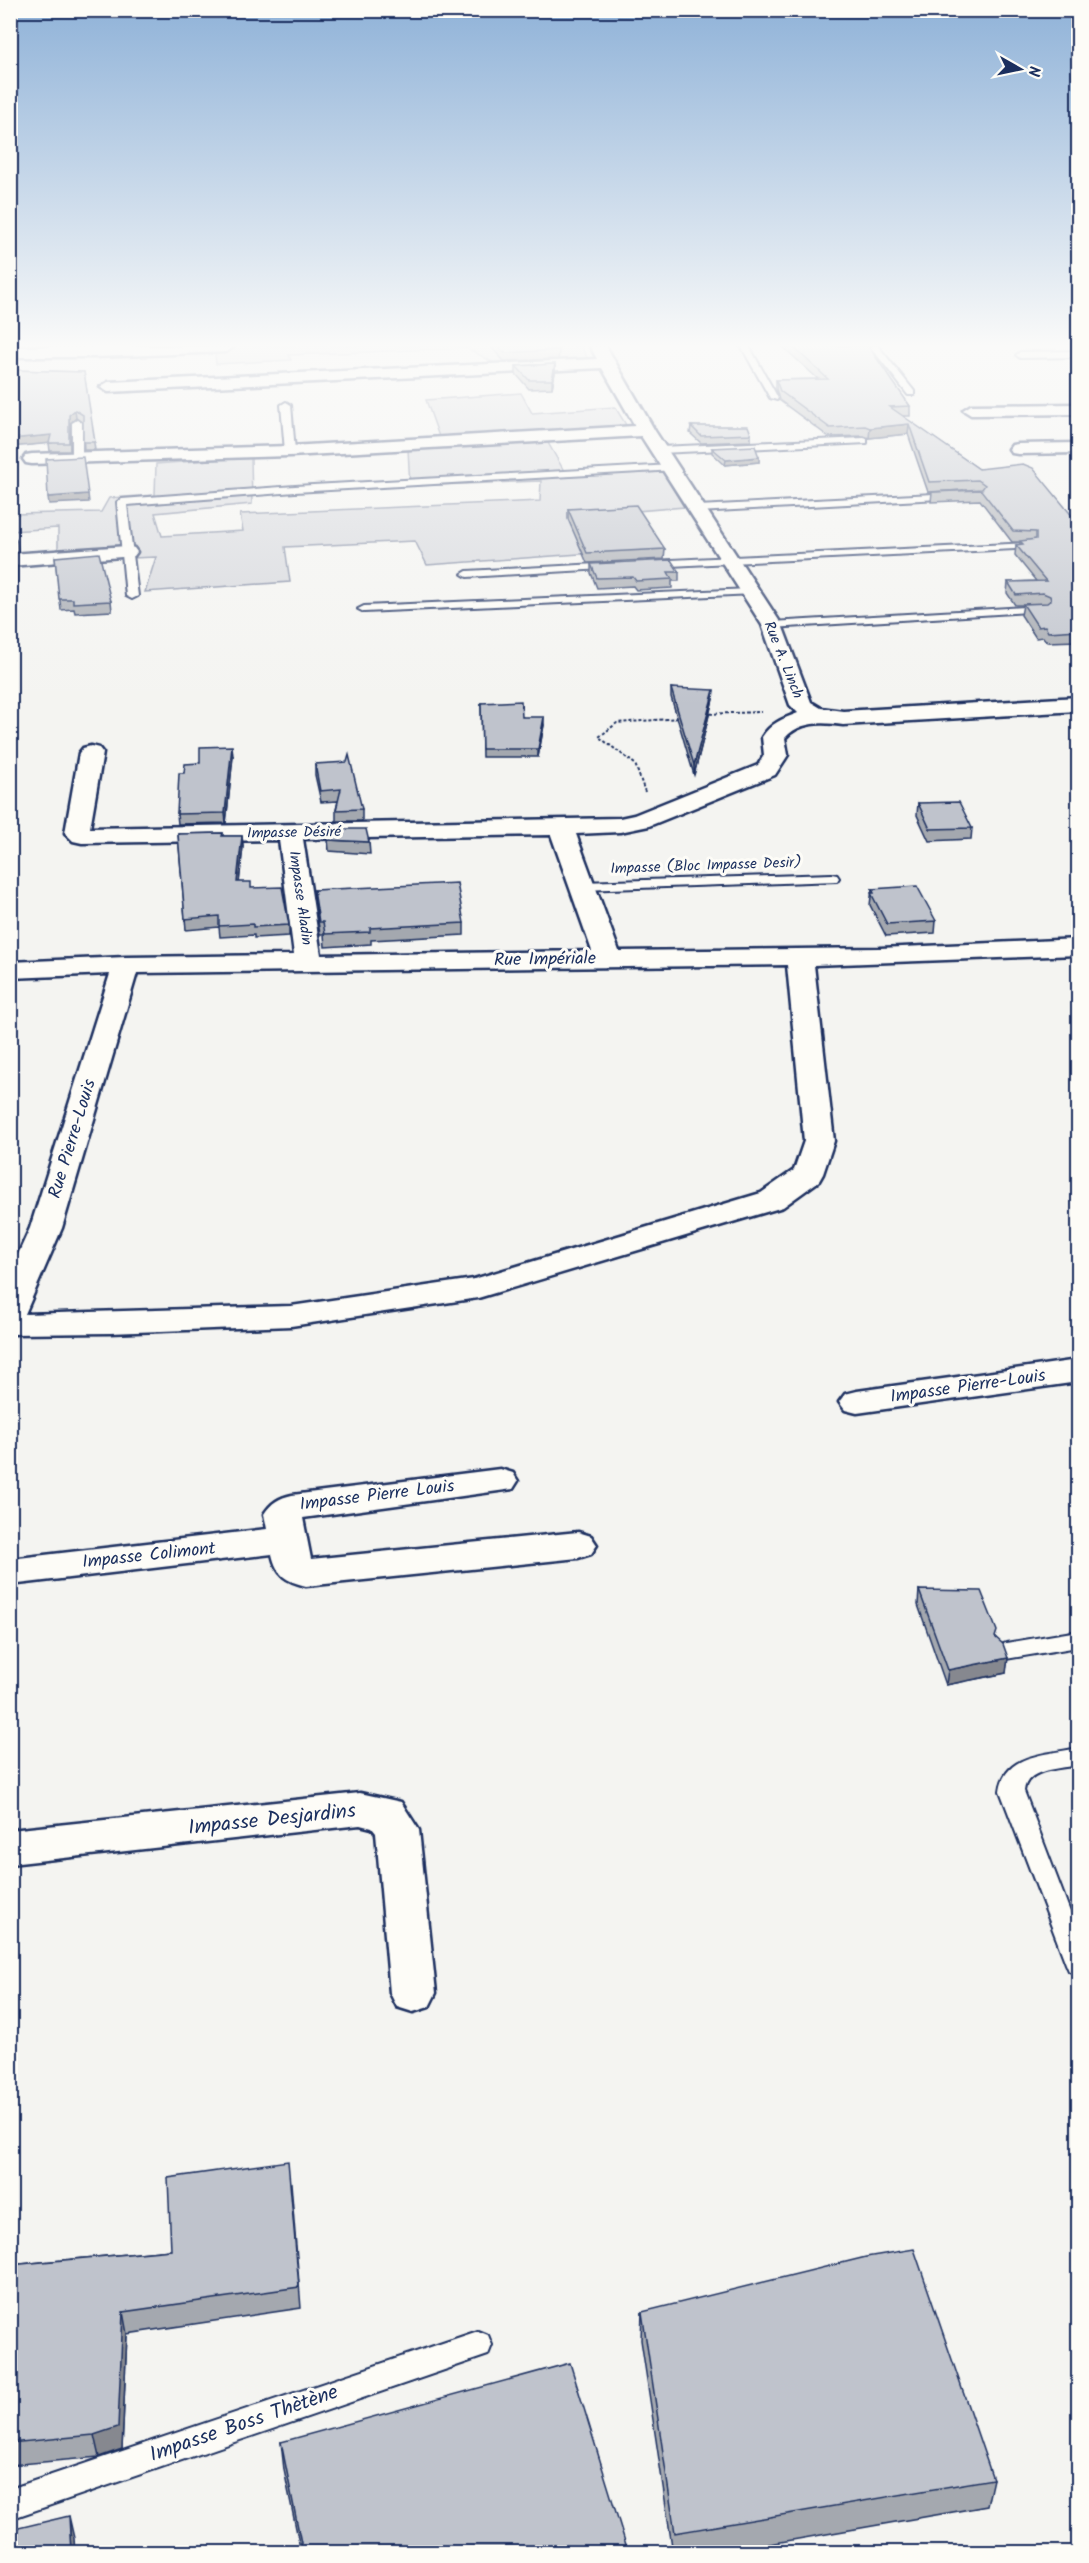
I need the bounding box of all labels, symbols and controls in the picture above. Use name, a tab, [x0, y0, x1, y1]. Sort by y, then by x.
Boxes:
north arrow	[990, 39, 1050, 99]
text: N	[1020, 64, 1046, 78]
street label: Rue A. Linch	[757, 618, 809, 702]
street label: Impasse Désiré	[247, 820, 343, 846]
street label: Impasse Aladin	[281, 849, 319, 947]
street label: Impasse (Bloc Impasse Desir)	[610, 851, 802, 881]
street label: Rue Impériale	[494, 945, 596, 975]
street label: Rue Pierre-Louis	[41, 1075, 105, 1202]
street label: Impasse Pierre-Louis	[888, 1362, 1048, 1412]
street label: Impasse Pierre Louis	[298, 1472, 456, 1520]
street label: Impasse Colimont	[81, 1534, 218, 1577]
street label: Impasse Desjardins	[186, 1795, 358, 1845]
street label: Impasse Boss Thètène	[145, 2376, 343, 2472]

